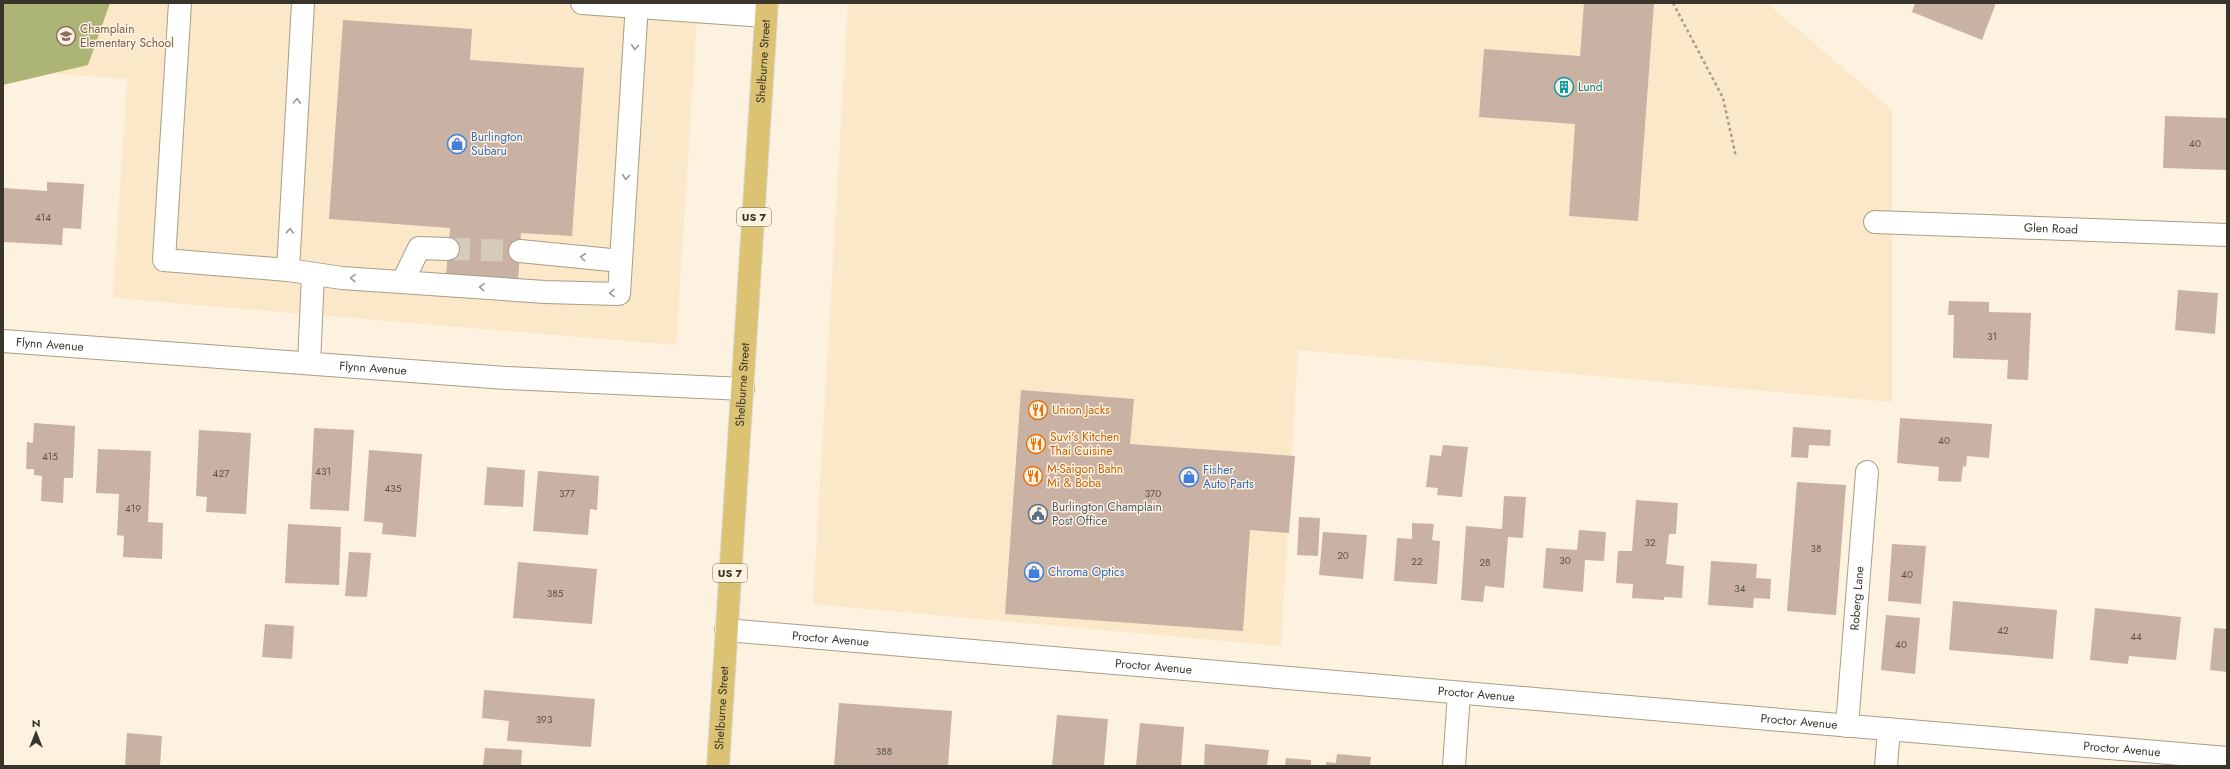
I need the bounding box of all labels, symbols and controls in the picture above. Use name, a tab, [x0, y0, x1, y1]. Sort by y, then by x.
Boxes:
street label: Shelburne Street	[752, 19, 775, 104]
place label: Champlain Elementary School	[80, 20, 174, 52]
school or university icon: Champlain Elementary School	[55, 25, 77, 47]
one-way arrow	[630, 44, 639, 50]
building icon: Lund	[1553, 76, 1575, 98]
place label: Lund	[1578, 78, 1603, 96]
one-way arrow	[293, 98, 302, 104]
place label: Burlington Subaru	[471, 128, 523, 160]
shop icon: Burlington Subaru	[446, 133, 468, 155]
house number: 40	[2189, 136, 2201, 151]
one-way arrow	[622, 174, 631, 180]
road number: US 7	[737, 208, 771, 226]
house number: 414	[35, 210, 51, 225]
street label: Glen Road	[2024, 219, 2078, 238]
one-way arrow	[286, 228, 295, 234]
one-way arrow	[579, 252, 586, 261]
one-way arrow	[350, 274, 356, 282]
one-way arrow	[479, 283, 485, 292]
one-way arrow	[609, 289, 615, 297]
house number: 31	[1987, 329, 1997, 344]
street label: Flynn Avenue	[15, 333, 84, 356]
street label: Shelburne Street	[731, 342, 754, 427]
street label: Flynn Avenue	[339, 357, 407, 380]
restaurant icon: Union Jacks	[1027, 399, 1049, 421]
place label: Union Jacks	[1052, 401, 1110, 419]
place label: Suvi's Kitchen Thai Cuisine	[1050, 428, 1119, 460]
restaurant icon: Suvi's Kitchen Thai Cuisine	[1025, 433, 1047, 455]
house number: 40	[1938, 433, 1950, 448]
house number: 415	[42, 449, 58, 464]
place label: M-Saigon Bahn Mi & Boba	[1047, 460, 1123, 492]
place label: Fisher Auto Parts	[1203, 461, 1254, 493]
house number: 431	[315, 464, 331, 479]
restaurant icon: M-Saigon Bahn Mi & Boba	[1022, 465, 1044, 487]
house number: 427	[213, 466, 230, 481]
shop icon: Fisher Auto Parts	[1178, 466, 1200, 488]
house number: 435	[385, 481, 402, 496]
house number: 377	[559, 486, 576, 501]
house number: 370	[1145, 486, 1161, 501]
place label: Burlington Champlain Post Office	[1052, 498, 1162, 530]
house number: 419	[125, 501, 141, 516]
public building icon: Burlington Champlain Post Office	[1027, 503, 1049, 525]
house number: 32	[1644, 535, 1656, 550]
house number: 38	[1811, 541, 1821, 556]
house number: 20	[1337, 548, 1349, 563]
house number: 30	[1559, 553, 1571, 568]
house number: 22	[1411, 554, 1423, 569]
house number: 28	[1479, 555, 1491, 570]
shop icon: Chroma Optics	[1023, 561, 1045, 583]
place label: Chroma Optics	[1048, 563, 1125, 581]
road number: US 7	[713, 564, 747, 582]
street label: Roberg Lane	[1846, 566, 1869, 631]
house number: 40	[1901, 567, 1913, 582]
house number: 34	[1734, 581, 1746, 596]
house number: 385	[547, 586, 564, 601]
house number: 42	[1997, 623, 2009, 638]
street label: Proctor Avenue	[791, 627, 870, 651]
house number: 44	[2130, 629, 2142, 644]
house number: 40	[1895, 637, 1907, 652]
street label: Proctor Avenue	[1114, 654, 1193, 679]
street label: Shelburne Street	[710, 666, 733, 751]
street label: Proctor Avenue	[1437, 682, 1516, 706]
street label: Proctor Avenue	[1760, 709, 1838, 734]
house number: 393	[536, 712, 553, 727]
north arrow	[16, 713, 56, 753]
text: N	[32, 715, 40, 731]
street label: Proctor Avenue	[2083, 737, 2161, 761]
house number: 388	[876, 744, 892, 759]

